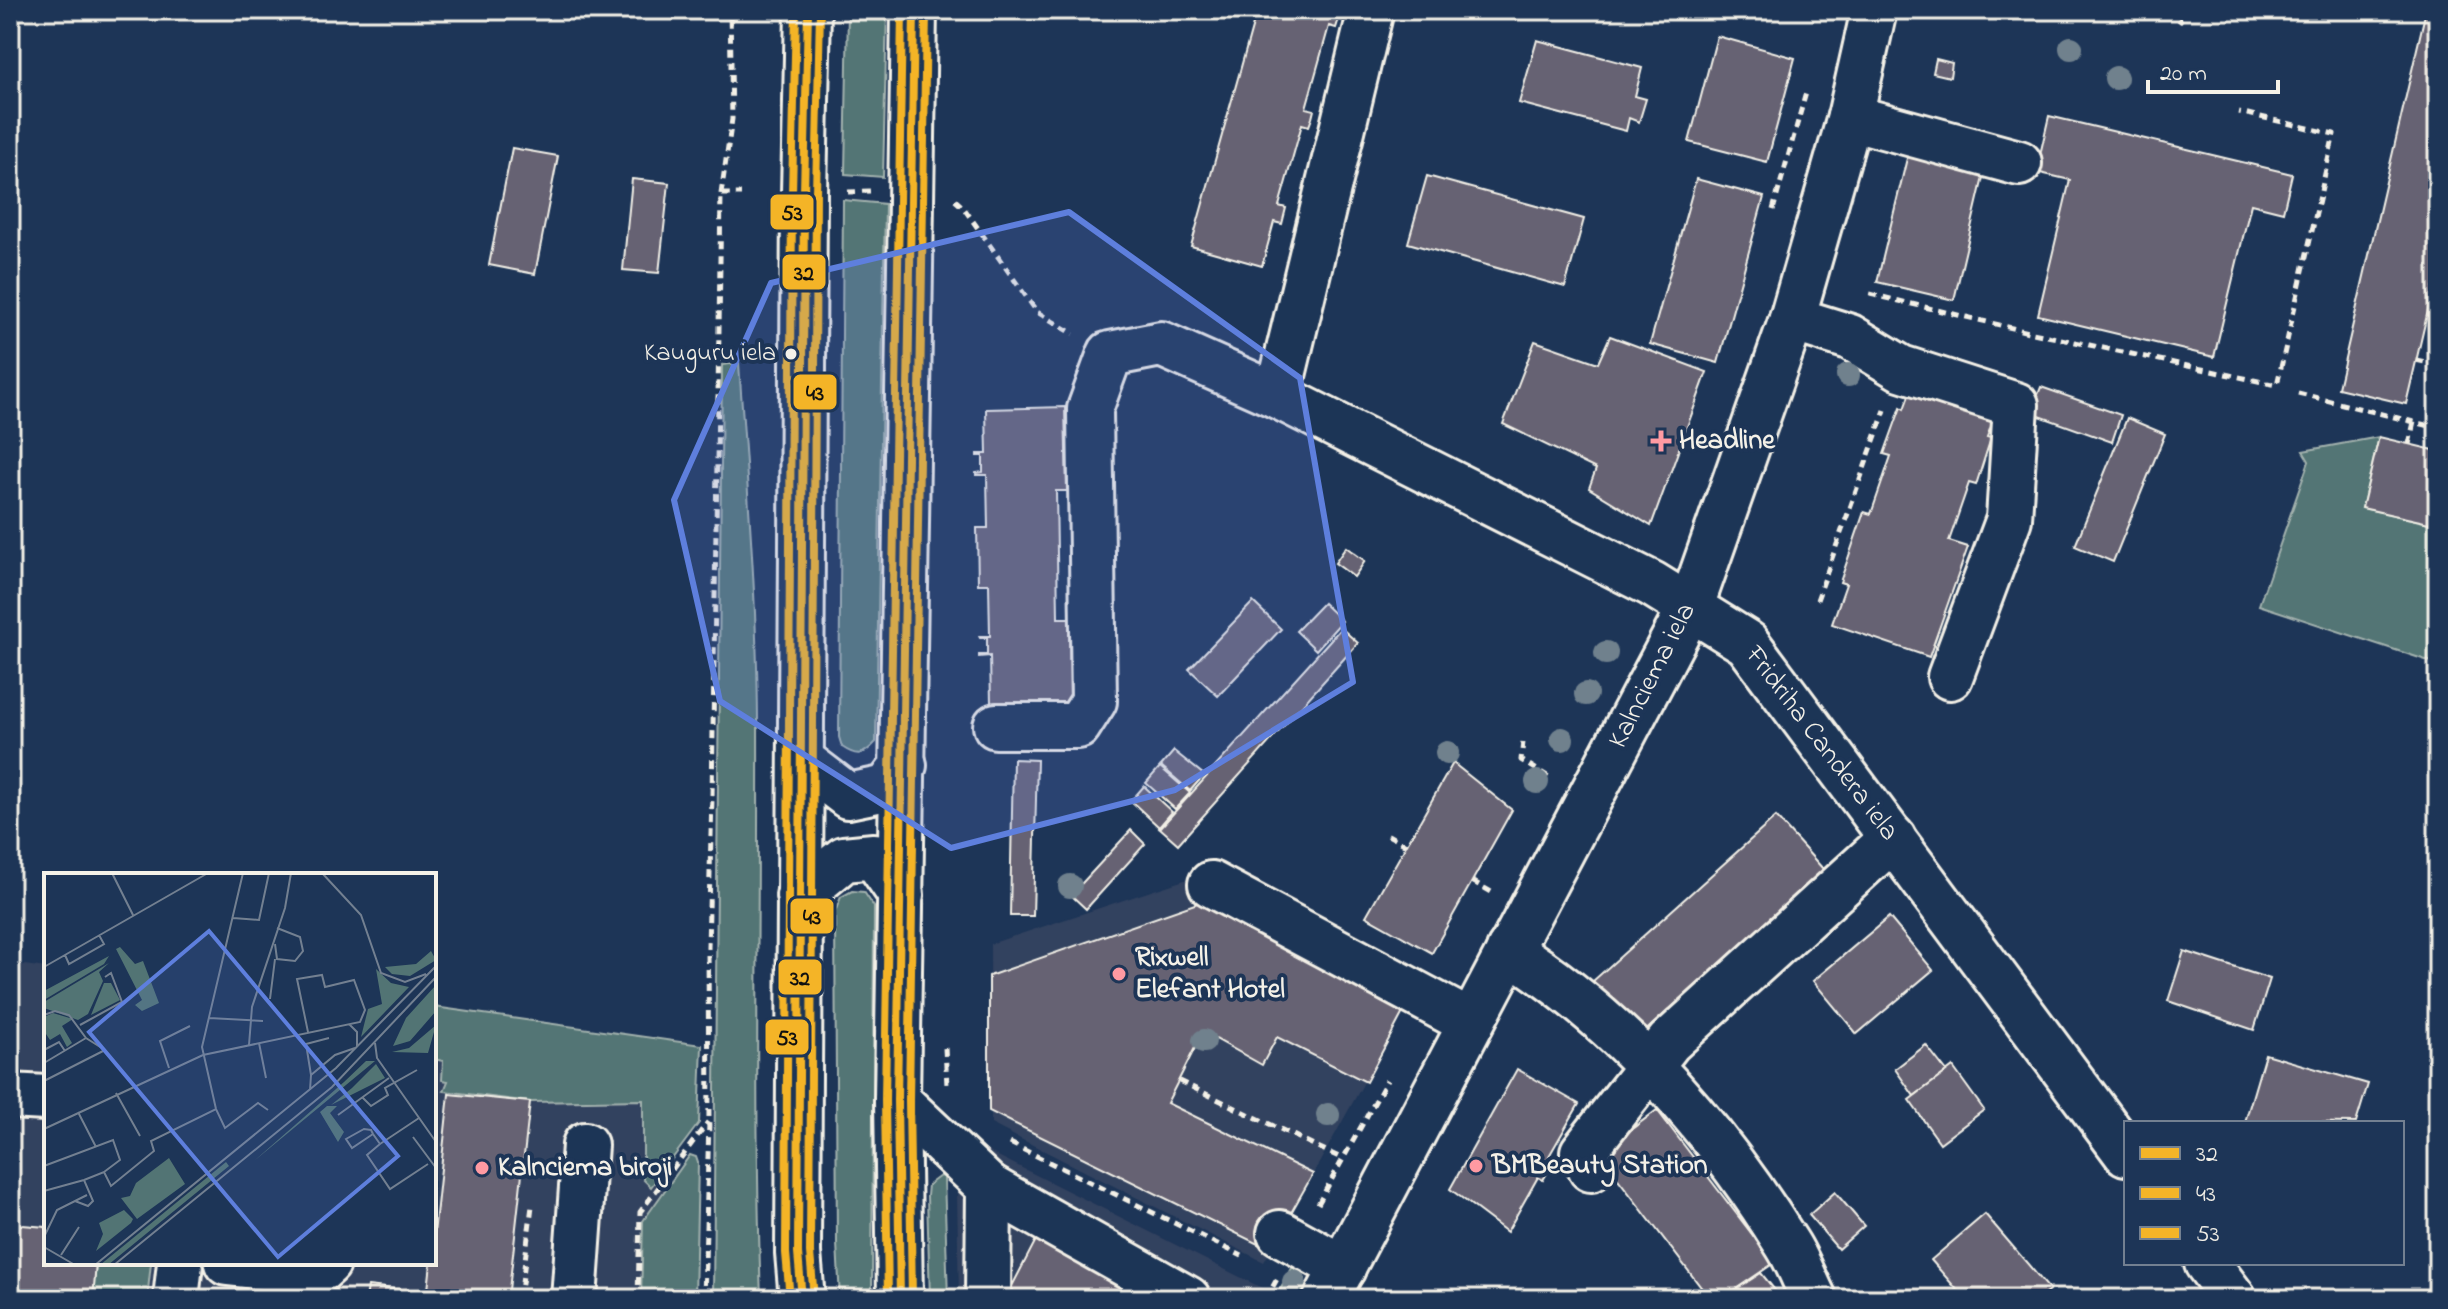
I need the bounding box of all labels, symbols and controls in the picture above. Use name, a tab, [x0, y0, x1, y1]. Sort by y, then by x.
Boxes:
scale bar	[2148, 44, 2278, 94]
text: 20 m	[2160, 57, 2207, 92]
line badge: 53	[769, 193, 815, 231]
text: 53	[781, 199, 803, 231]
line badge: 32	[781, 253, 827, 291]
text: 32	[793, 259, 814, 291]
place label: Kauguru iela	[644, 335, 776, 373]
marker: Kauguru iela	[783, 346, 799, 362]
line badge: 43	[792, 373, 838, 411]
text: 43	[806, 379, 824, 411]
place label: Headline	[1679, 421, 1776, 462]
marker: Headline	[1650, 430, 1672, 452]
street label: Kalnciema iela	[1599, 596, 1707, 756]
street label: Fridriha Candera iela	[1733, 637, 1908, 850]
inset map	[44, 873, 436, 1265]
line badge: 43	[789, 897, 835, 935]
text: 43	[803, 903, 821, 935]
place label: Rixwell Elefant Hotel	[1135, 938, 1285, 1011]
line badge: 32	[777, 958, 823, 996]
text: 32	[789, 964, 810, 996]
marker: Rixwell Elefant Hotel	[1110, 965, 1128, 983]
line badge: 53	[764, 1018, 810, 1056]
text: 53	[776, 1024, 798, 1056]
legend	[2124, 1121, 2404, 1265]
text: 32	[2196, 1138, 2218, 1173]
place label: BMBeauty Station	[1490, 1146, 1708, 1187]
place label: Kalnciema biroji	[498, 1148, 672, 1189]
marker: BMBeauty Station	[1467, 1157, 1485, 1175]
marker: Kalnciema biroji	[473, 1159, 491, 1177]
text: 43	[2196, 1178, 2216, 1213]
text: 53	[2196, 1218, 2220, 1253]

